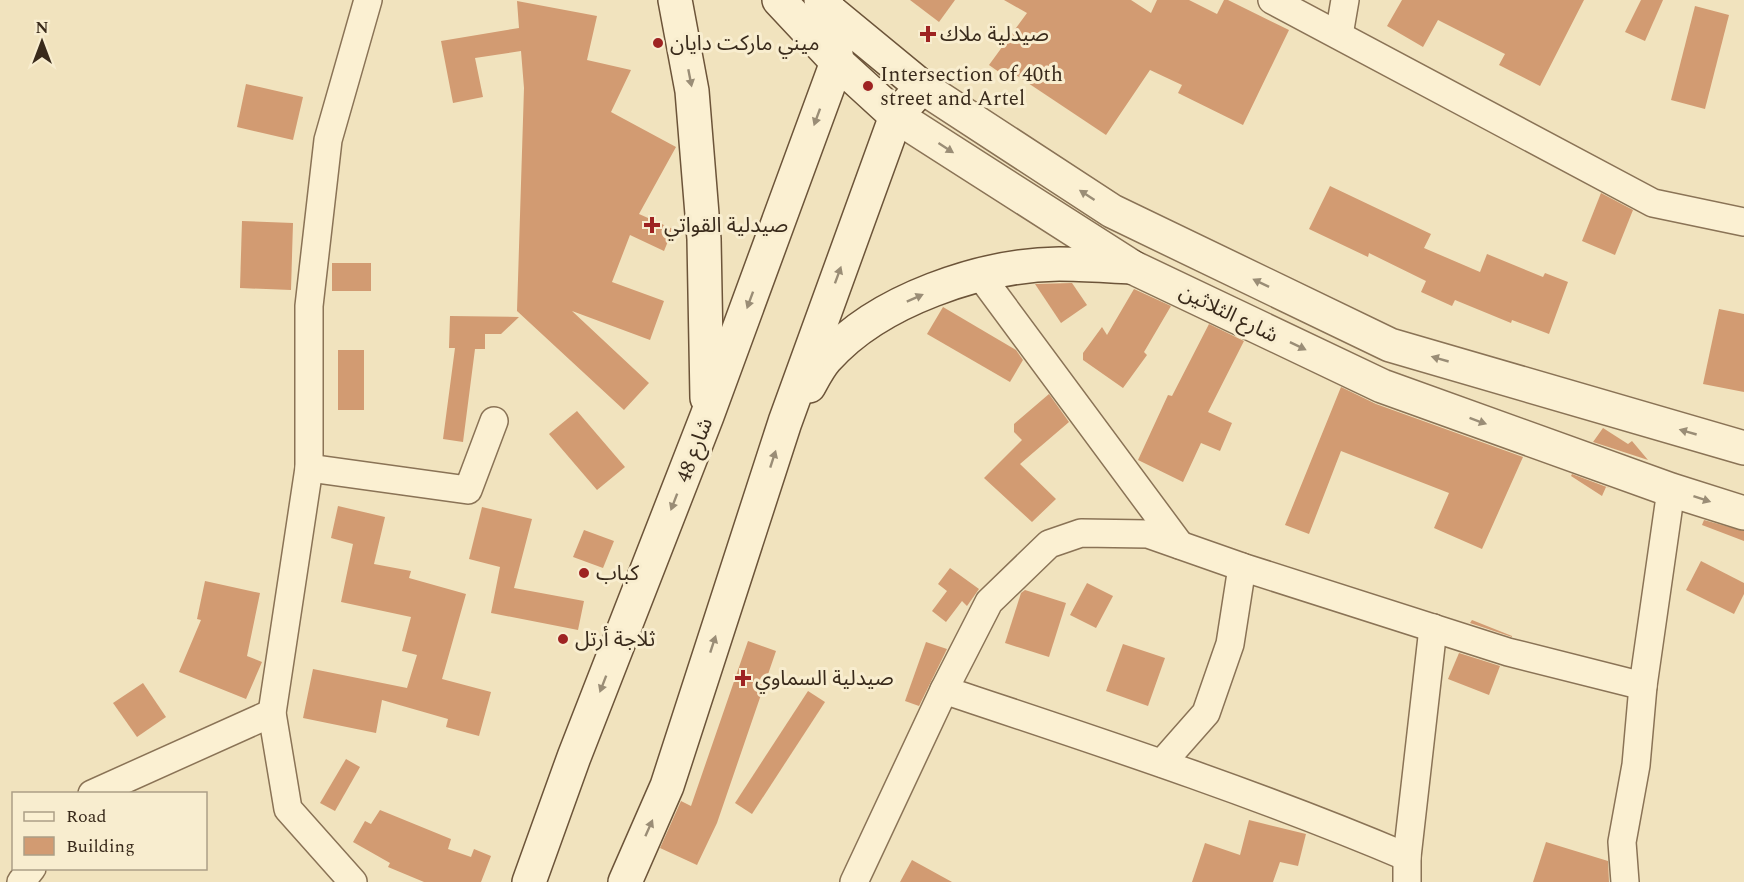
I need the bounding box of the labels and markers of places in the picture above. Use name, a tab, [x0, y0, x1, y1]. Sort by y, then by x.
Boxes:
place label: صيدلية ملاك	[940, 19, 1049, 51]
marker: صيدلية ملاك	[921, 27, 935, 41]
place label: ميني ماركت دايان	[670, 28, 819, 60]
marker: ميني ماركت دايان	[651, 36, 665, 50]
place label: Intersection of 40th street and Artel	[880, 59, 1063, 115]
marker: Intersection of 40th street and Artel	[861, 79, 875, 93]
place label: صيدلية القواتي	[664, 210, 788, 242]
marker: صيدلية القواتي	[645, 218, 659, 232]
place label: كباب	[596, 558, 639, 590]
marker: كباب	[577, 566, 591, 580]
place label: ثلاجة أرتل	[575, 624, 655, 656]
marker: ثلاجة أرتل	[556, 632, 570, 646]
place label: صيدلية السماوي	[755, 663, 894, 695]
marker: صيدلية السماوي	[736, 671, 750, 685]

